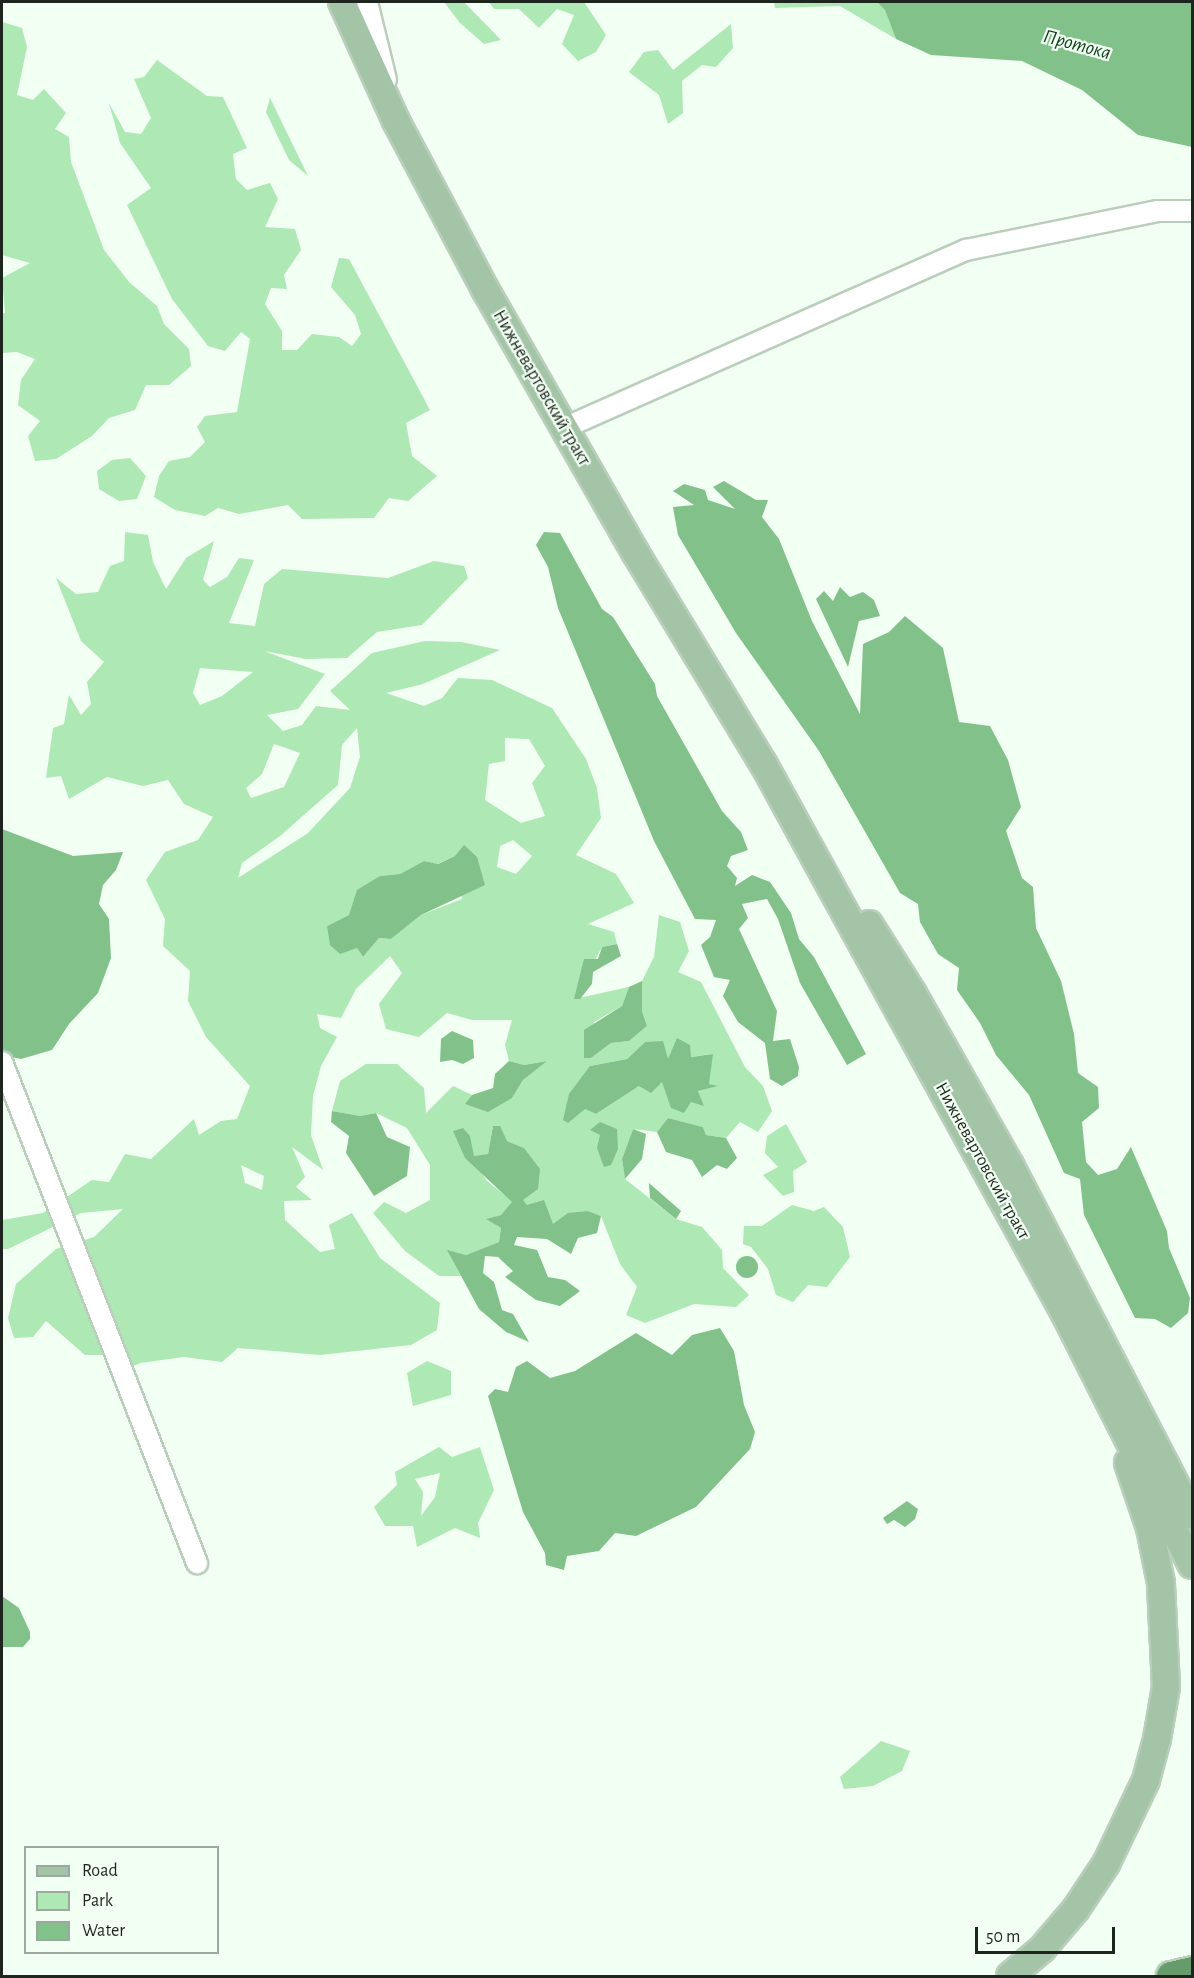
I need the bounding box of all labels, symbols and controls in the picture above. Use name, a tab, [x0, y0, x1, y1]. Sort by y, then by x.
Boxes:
water label: Протока	[1041, 25, 1113, 65]
street label: Нижневартовский тракт	[488, 306, 594, 470]
street label: Нижневартовский тракт	[930, 1079, 1034, 1243]
legend	[24, 1846, 219, 1954]
text: Road	[82, 1862, 118, 1880]
text: Park	[82, 1892, 113, 1910]
scale bar	[978, 1915, 1118, 1953]
text: Water	[82, 1922, 125, 1940]
text: 50 m	[986, 1928, 1020, 1946]

